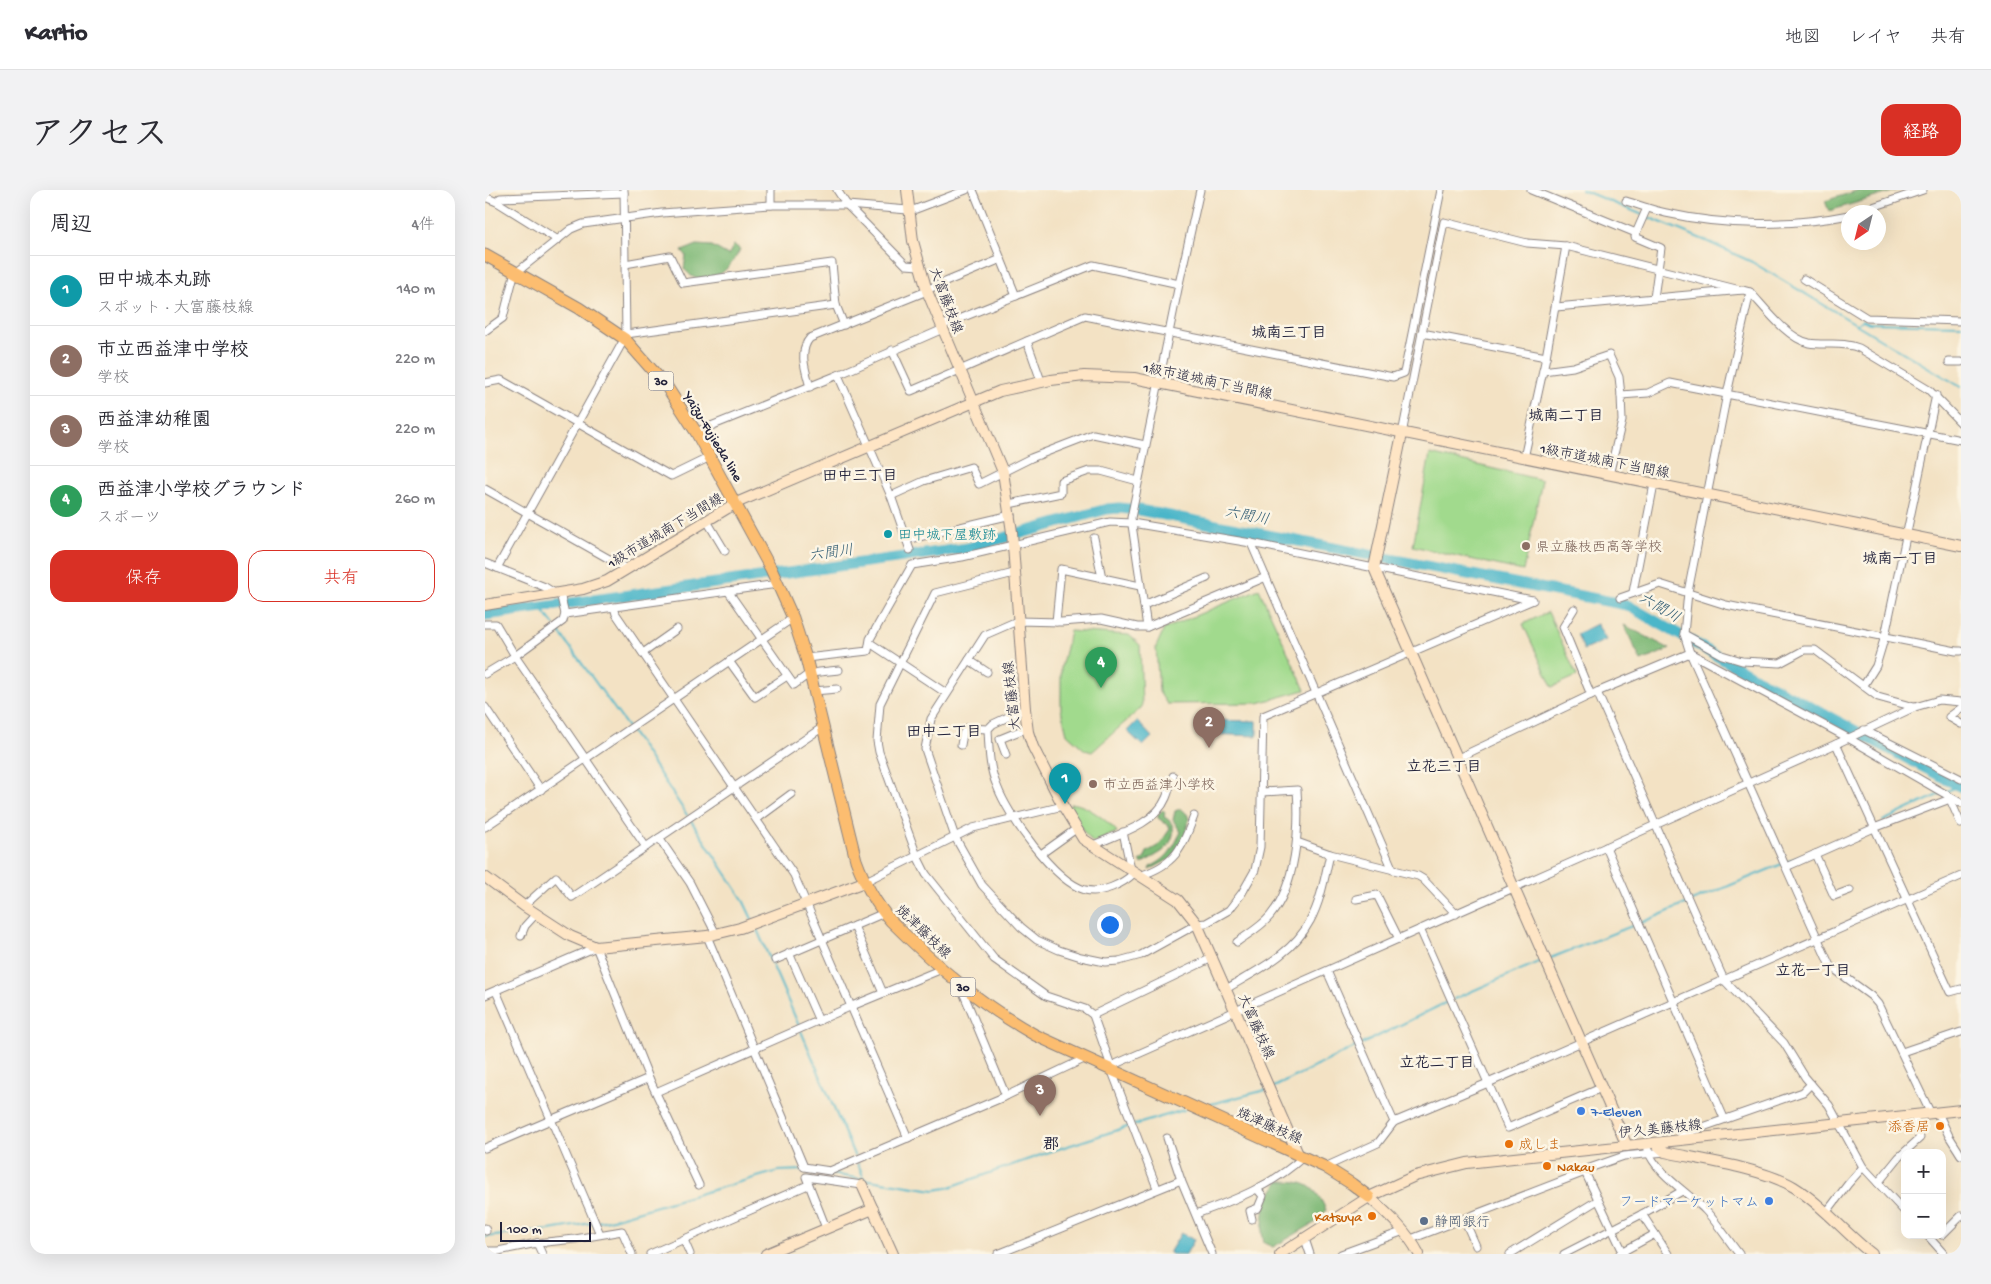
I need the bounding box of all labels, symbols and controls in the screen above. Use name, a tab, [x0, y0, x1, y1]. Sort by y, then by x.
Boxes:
text: Kartio	[25, 20, 88, 49]
text: 地図	[1785, 28, 1821, 49]
text: レイヤ	[1849, 28, 1902, 49]
text: 共有	[1930, 28, 1966, 49]
button: 経路	[1881, 104, 1961, 156]
text: アクセス	[30, 117, 168, 158]
north arrow	[1841, 205, 1886, 250]
text: 周辺	[50, 214, 92, 239]
text: 4件	[411, 217, 435, 236]
street label: 大富藤枝線	[924, 265, 965, 337]
text: 田中城本丸跡	[97, 270, 211, 293]
text: 1	[63, 281, 69, 300]
text: 140 m	[397, 281, 435, 300]
text: スポット · 大富藤枝線	[97, 300, 254, 319]
district label: 城南三丁目	[1251, 324, 1327, 343]
text: 市立西益津中学校	[97, 340, 249, 363]
text: 2	[62, 351, 70, 370]
text: 220 m	[395, 351, 435, 370]
street label: 1級市道城南下当間線	[1140, 360, 1274, 404]
text: 学校	[97, 370, 129, 389]
road number: 30	[649, 372, 673, 390]
street label: Yaizu-Fujieda line	[677, 388, 746, 486]
district label: 城南二丁目	[1528, 407, 1604, 426]
text: 西益津幼稚園	[97, 410, 211, 433]
text: 3	[62, 421, 70, 440]
text: 220 m	[395, 421, 435, 440]
text: 学校	[97, 440, 129, 459]
street label: 1級市道城南下当間線	[1537, 441, 1671, 483]
district label: 田中三丁目	[822, 467, 898, 486]
text: 西益津小学校グラウンド	[97, 480, 306, 503]
text: 4	[62, 491, 70, 510]
text: 260 m	[395, 491, 435, 510]
street label: 1級市道城南下当間線	[605, 491, 727, 574]
water label: 六間川	[1223, 504, 1270, 530]
text: スポーツ	[97, 510, 161, 529]
marker: 田中城下屋敷跡	[882, 528, 894, 540]
place label: 田中城下屋敷跡	[898, 528, 996, 545]
marker: 県立藤枝西高等学校	[1520, 540, 1532, 552]
place label: 県立藤枝西高等学校	[1536, 540, 1662, 557]
water label: 六間川	[808, 542, 855, 566]
button: 保存	[50, 550, 238, 602]
button: 共有	[248, 550, 435, 602]
district label: 城南一丁目	[1862, 550, 1938, 569]
water label: 六間川	[1635, 590, 1683, 628]
pin: 4	[1085, 647, 1117, 688]
street label: 大富藤枝線	[1001, 660, 1026, 731]
pin: 2	[1193, 707, 1225, 748]
district label: 田中二丁目	[906, 723, 982, 742]
district label: 立花三丁目	[1406, 758, 1482, 777]
pin: 1	[1049, 763, 1081, 804]
marker: 市立西益津小学校	[1087, 778, 1099, 790]
place label: 市立西益津小学校	[1103, 778, 1215, 795]
street label: 焼津藤枝線	[891, 902, 953, 963]
your location	[1097, 912, 1123, 938]
district label: 立花一丁目	[1775, 962, 1851, 981]
road number: 30	[951, 978, 975, 996]
street label: 大富藤枝線	[1233, 992, 1277, 1062]
district label: 立花二丁目	[1399, 1054, 1475, 1073]
pin: 3	[1024, 1075, 1056, 1116]
street label: 焼津藤枝線	[1234, 1105, 1304, 1149]
marker: 7-Eleven	[1575, 1105, 1587, 1117]
place label: 7-Eleven	[1590, 1105, 1642, 1122]
street label: 伊久美藤枝線	[1618, 1118, 1703, 1143]
place label: 添香居	[1888, 1120, 1930, 1137]
marker: 添香居	[1934, 1120, 1946, 1132]
district label: 郡	[1043, 1137, 1059, 1156]
marker: 成しま	[1503, 1138, 1515, 1150]
place label: 成しま	[1519, 1138, 1561, 1155]
map controls	[1901, 1149, 1946, 1239]
button: +	[1901, 1149, 1946, 1194]
marker: Nakau	[1541, 1160, 1553, 1172]
place label: Nakau	[1557, 1160, 1595, 1177]
button: −	[1901, 1194, 1946, 1239]
place label: フードマーケットマム	[1619, 1195, 1759, 1212]
marker: フードマーケットマム	[1763, 1195, 1775, 1207]
place label: Katsuya	[1314, 1210, 1363, 1227]
marker: Katsuya	[1366, 1210, 1378, 1222]
place label: 静岡銀行	[1434, 1214, 1490, 1232]
marker: 静岡銀行	[1418, 1215, 1430, 1227]
scale bar	[500, 1219, 591, 1242]
text: 100 m	[507, 1222, 542, 1239]

